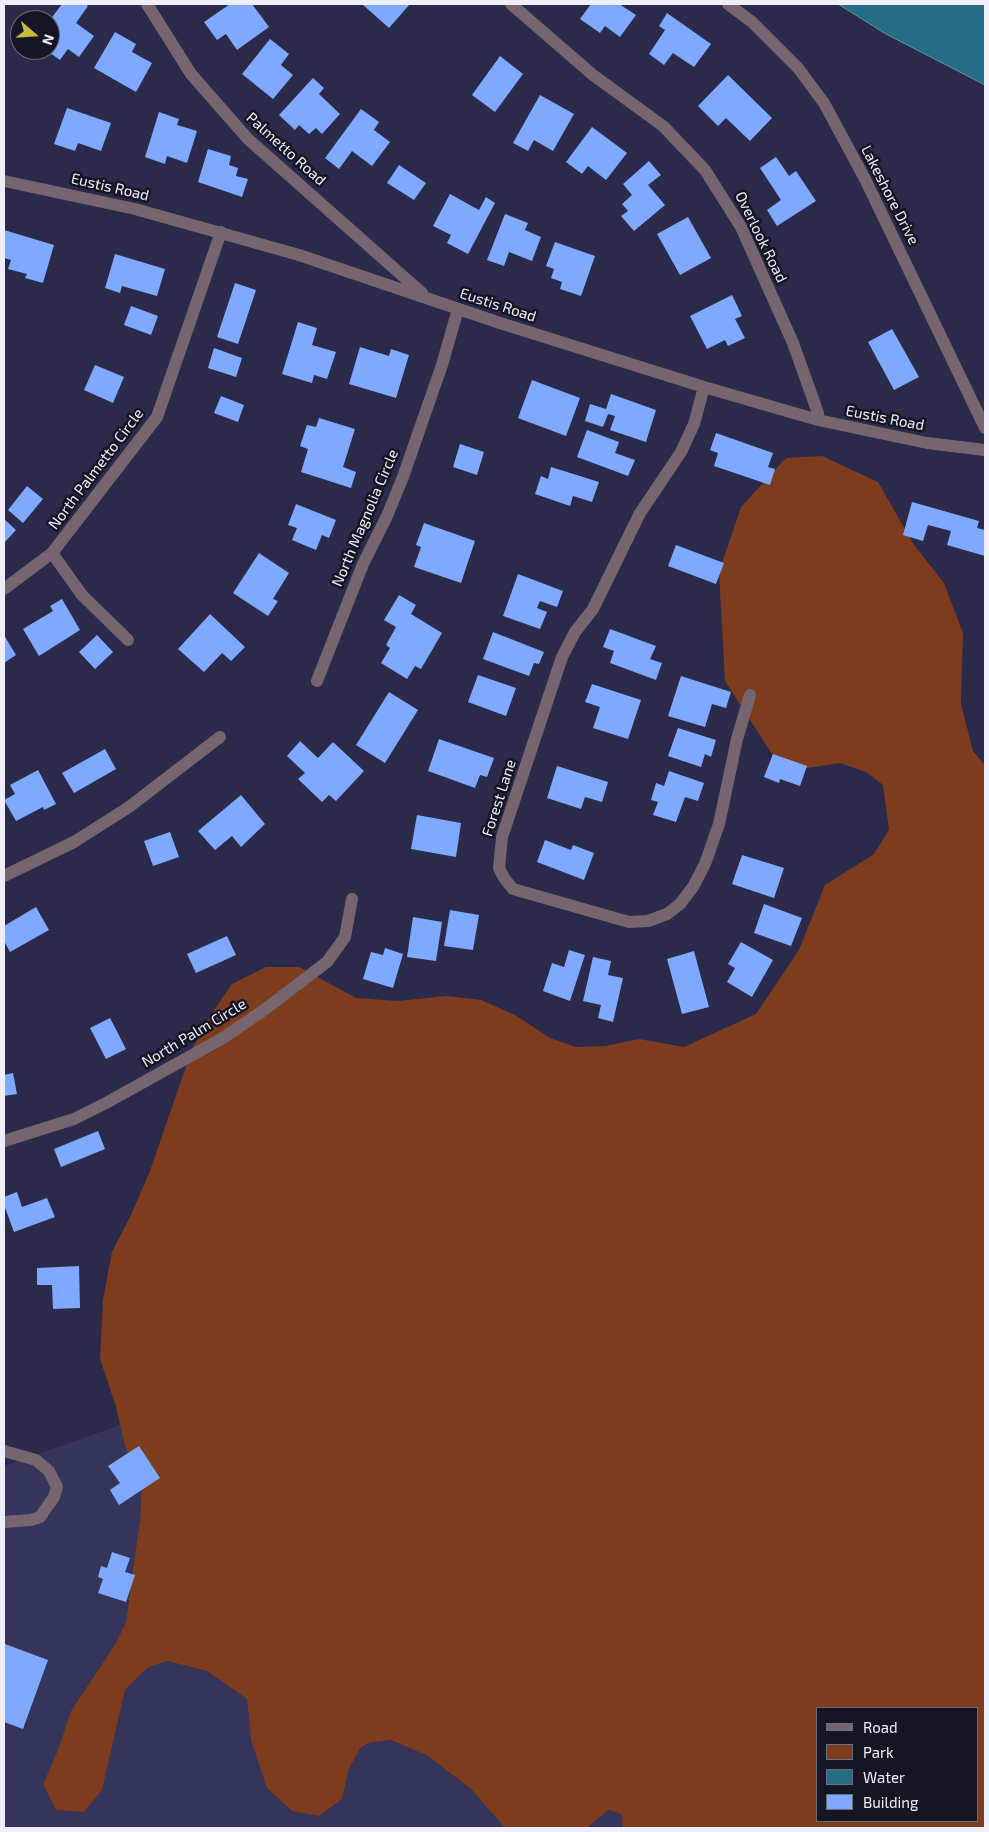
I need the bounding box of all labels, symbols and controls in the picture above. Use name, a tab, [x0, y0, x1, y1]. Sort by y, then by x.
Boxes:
north arrow	[10, 10, 60, 60]
text: N	[39, 32, 58, 47]
street label: Palmetto Road	[243, 109, 329, 189]
street label: Lakeshore Drive	[857, 142, 923, 248]
street label: Eustis Road	[69, 169, 151, 205]
street label: Overlook Road	[731, 189, 791, 285]
street label: Eustis Road	[457, 284, 539, 326]
street label: Eustis Road	[844, 402, 926, 434]
street label: North Palmetto Circle	[45, 405, 147, 533]
street label: North Magnolia Circle	[328, 447, 402, 589]
street label: Forest Lane	[478, 757, 520, 839]
street label: North Palm Circle	[138, 995, 250, 1071]
legend	[816, 1707, 979, 1822]
text: Road	[863, 1718, 898, 1736]
text: Park	[863, 1743, 894, 1761]
text: Water	[863, 1768, 905, 1786]
text: Building	[863, 1793, 918, 1811]

